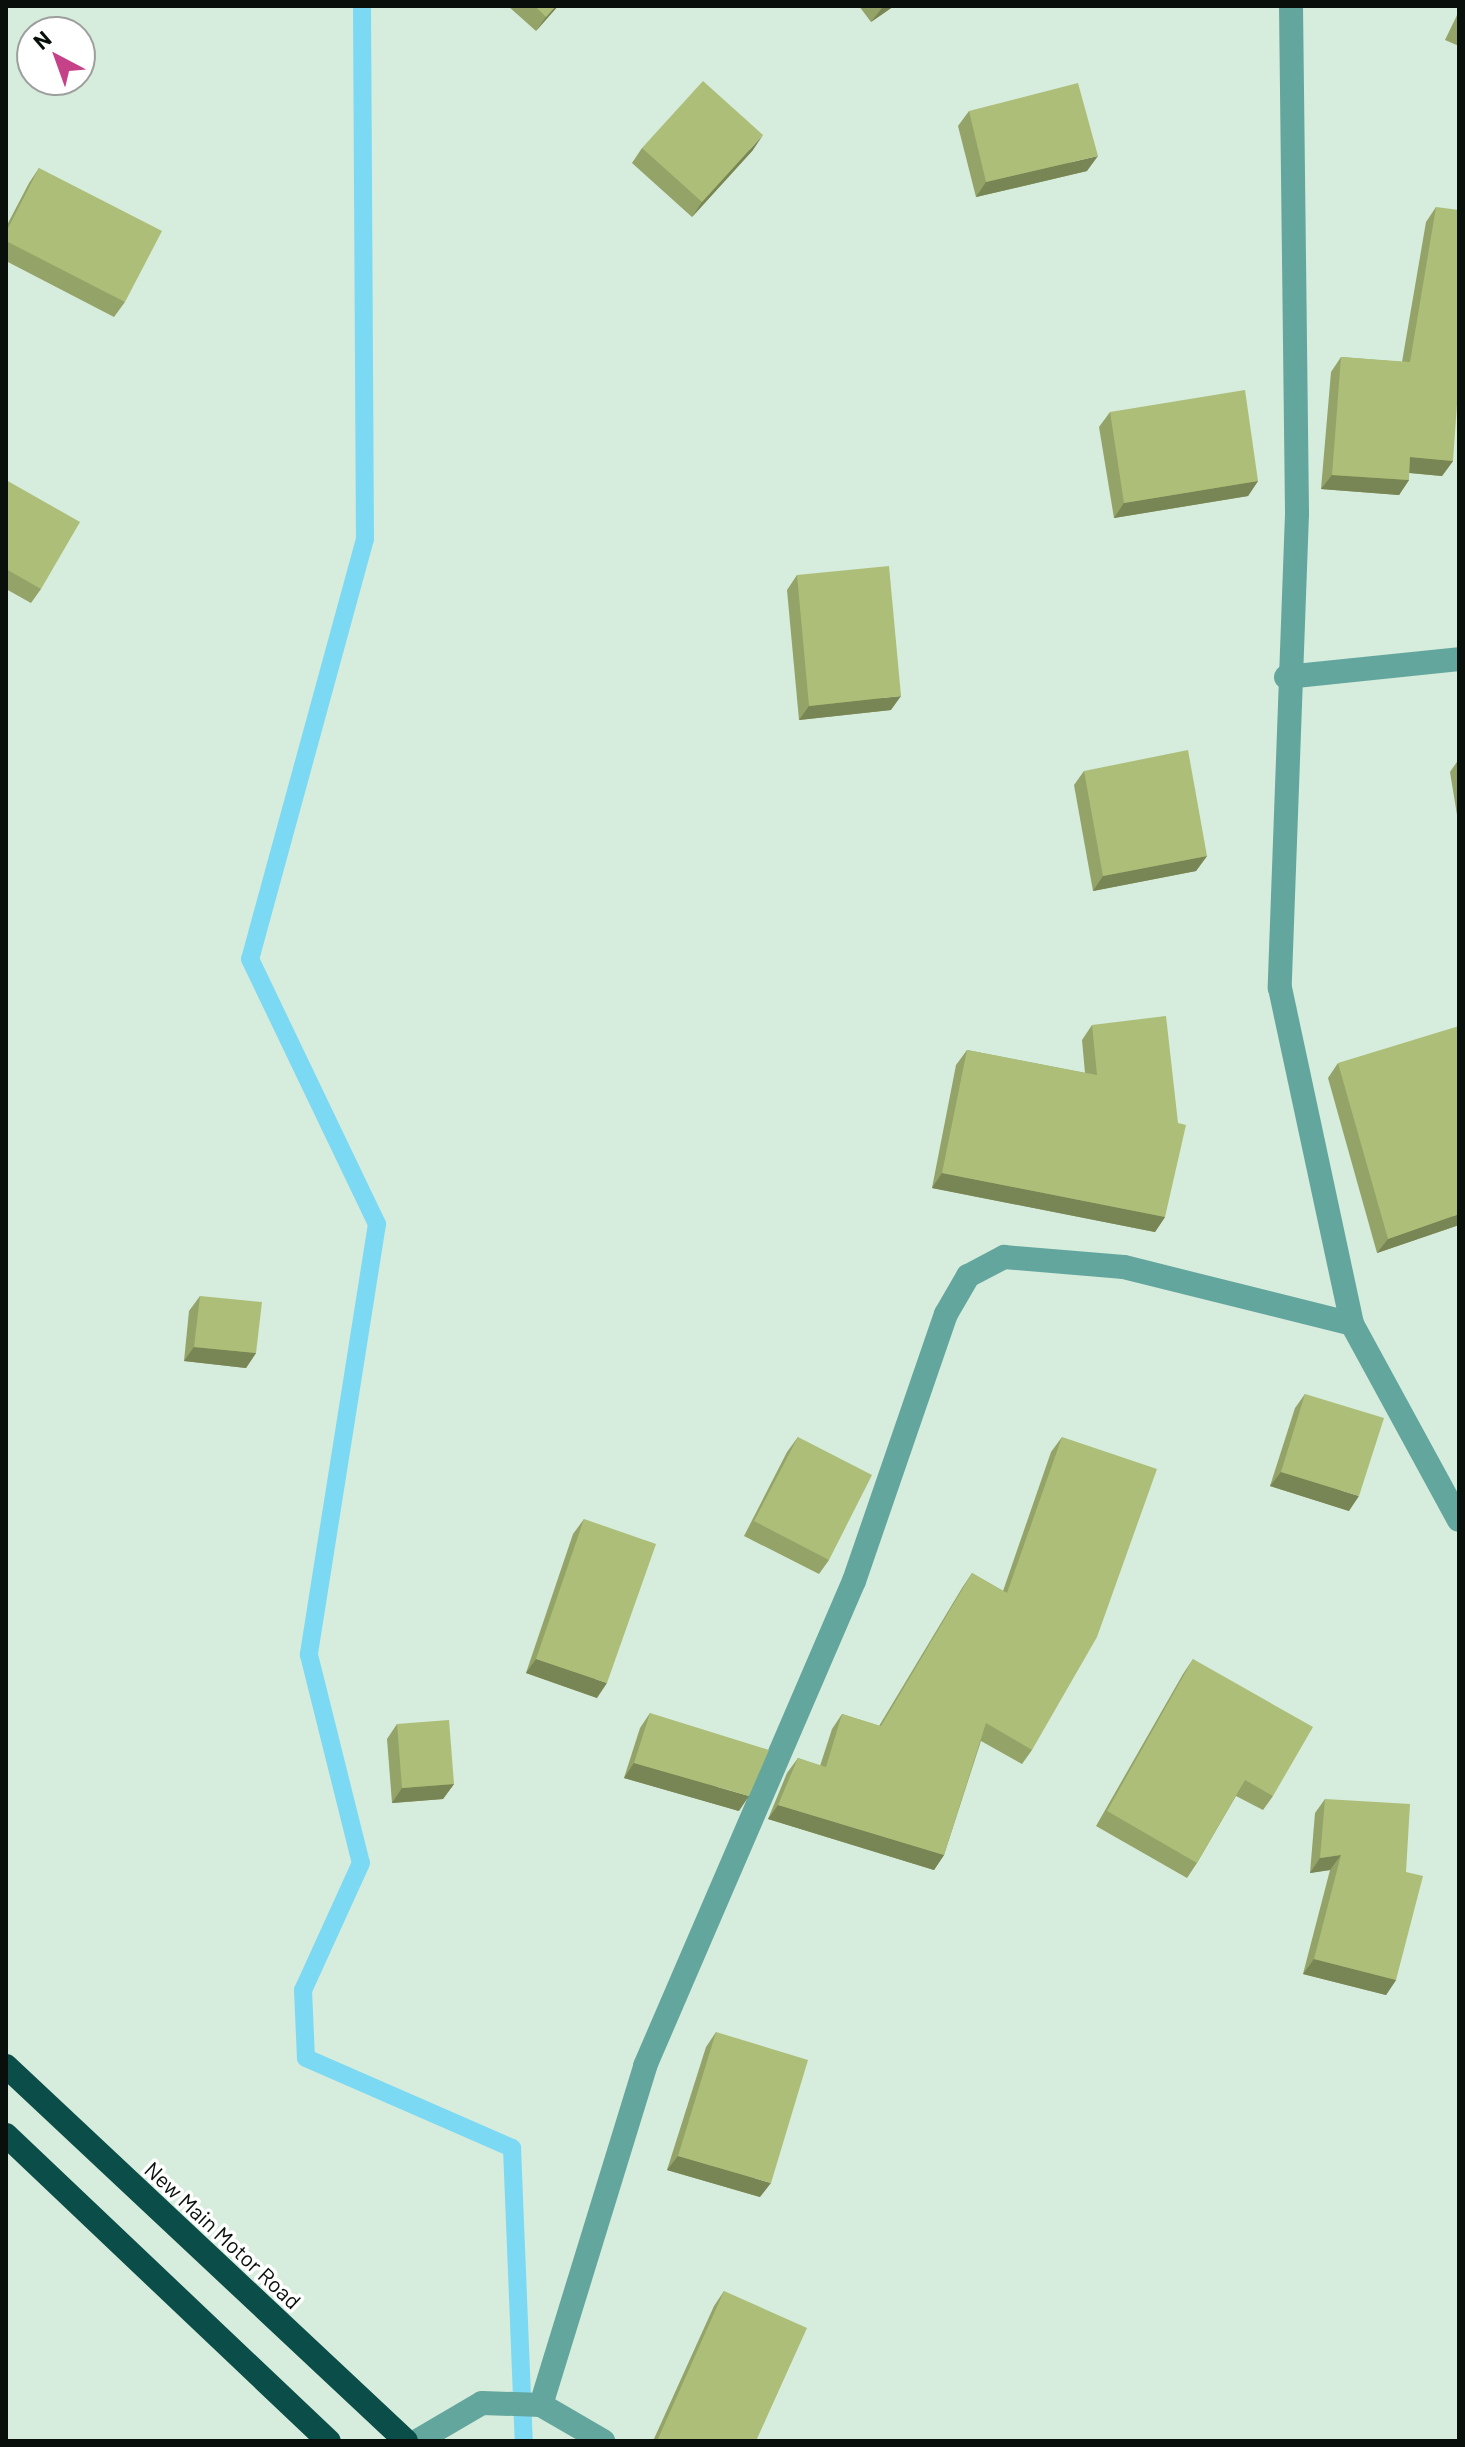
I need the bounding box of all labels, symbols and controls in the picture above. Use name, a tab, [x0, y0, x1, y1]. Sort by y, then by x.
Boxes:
north arrow	[16, 16, 96, 96]
text: N	[28, 25, 56, 54]
street label: New Main Motor Road	[140, 2156, 306, 2314]

